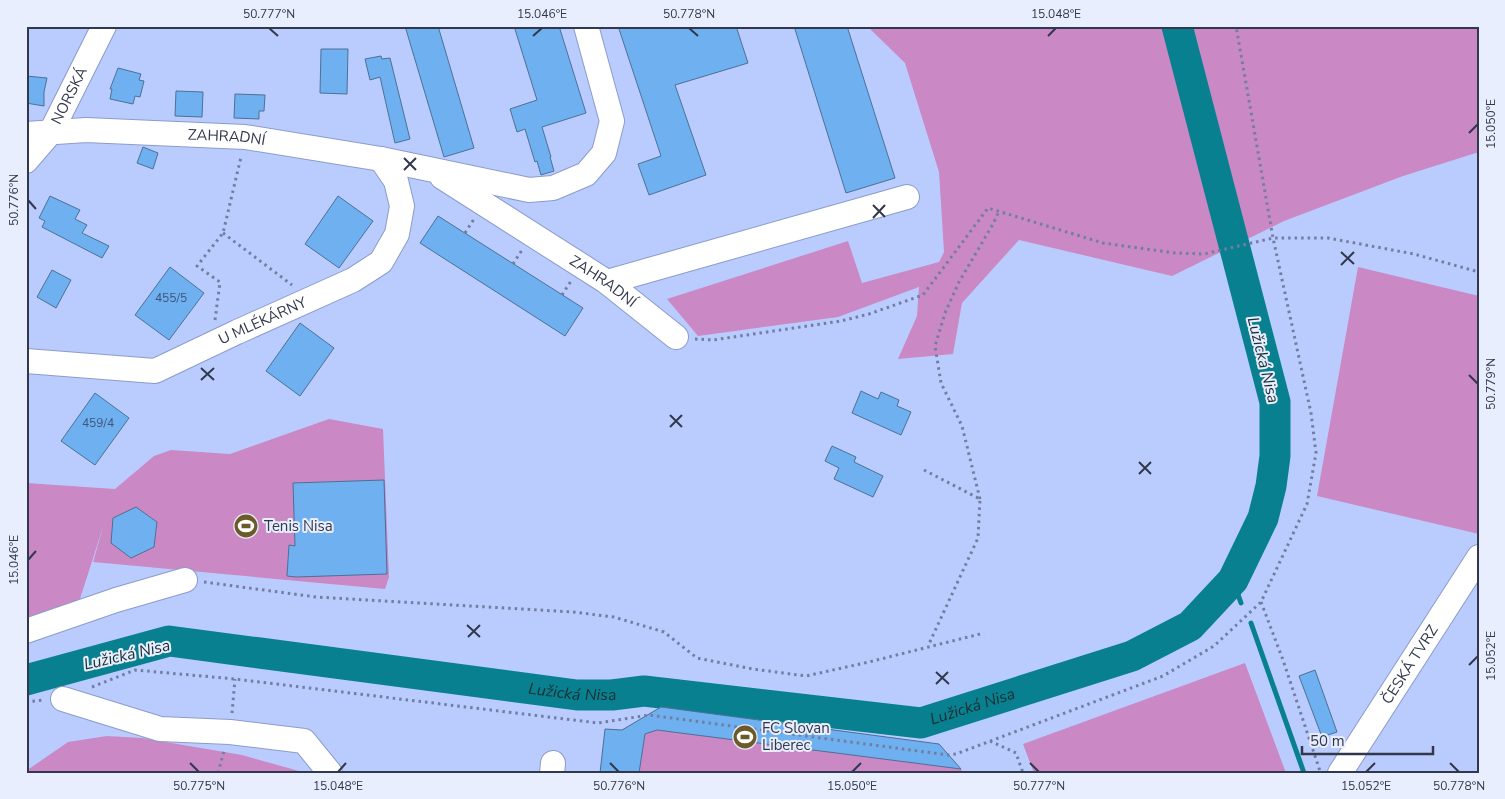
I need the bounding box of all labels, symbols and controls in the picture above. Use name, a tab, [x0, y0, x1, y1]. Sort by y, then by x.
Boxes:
text: 50.777°N	[243, 6, 295, 22]
text: 15.046°E	[517, 6, 567, 22]
text: 50.778°N	[663, 6, 715, 22]
text: 15.048°E	[1031, 6, 1081, 22]
street label: NORSKÁ	[46, 63, 92, 128]
text: 15.050°E	[1483, 99, 1499, 149]
street label: ZAHRADNÍ	[187, 124, 268, 150]
text: 50.776°N	[6, 174, 22, 226]
street label: ZAHRADNÍ	[566, 251, 642, 313]
house number: 455/5	[155, 290, 187, 306]
street label: U MLÉKÁRNY	[215, 292, 311, 349]
water label: Lužická Nisa	[1242, 315, 1284, 405]
text: 50.779°N	[1483, 358, 1499, 410]
house number: 459/4	[82, 415, 114, 431]
sports icon: Tenis Nisa	[233, 513, 259, 539]
place label: Tenis Nisa	[264, 516, 333, 536]
text: 15.046°E	[6, 535, 22, 585]
street label: ČESKÁ TVRZ	[1376, 621, 1443, 708]
text: 15.052°E	[1483, 631, 1499, 681]
water label: Lužická Nisa	[82, 634, 172, 676]
water label: Lužická Nisa	[527, 678, 618, 706]
water label: Lužická Nisa	[927, 683, 1018, 730]
place label: FC Slovan Liberec	[762, 718, 830, 755]
sports icon: FC Slovan Liberec	[732, 724, 758, 750]
scale bar	[1302, 724, 1434, 756]
text: 50 m	[1310, 731, 1345, 751]
text: 50.775°N	[173, 778, 225, 794]
text: 15.048°E	[313, 778, 363, 794]
text: 50.776°N	[593, 778, 645, 794]
text: 15.050°E	[827, 778, 877, 794]
text: 50.777°N	[1013, 778, 1065, 794]
text: 15.052°E	[1341, 778, 1391, 794]
text: 50.778°N	[1433, 778, 1485, 794]

